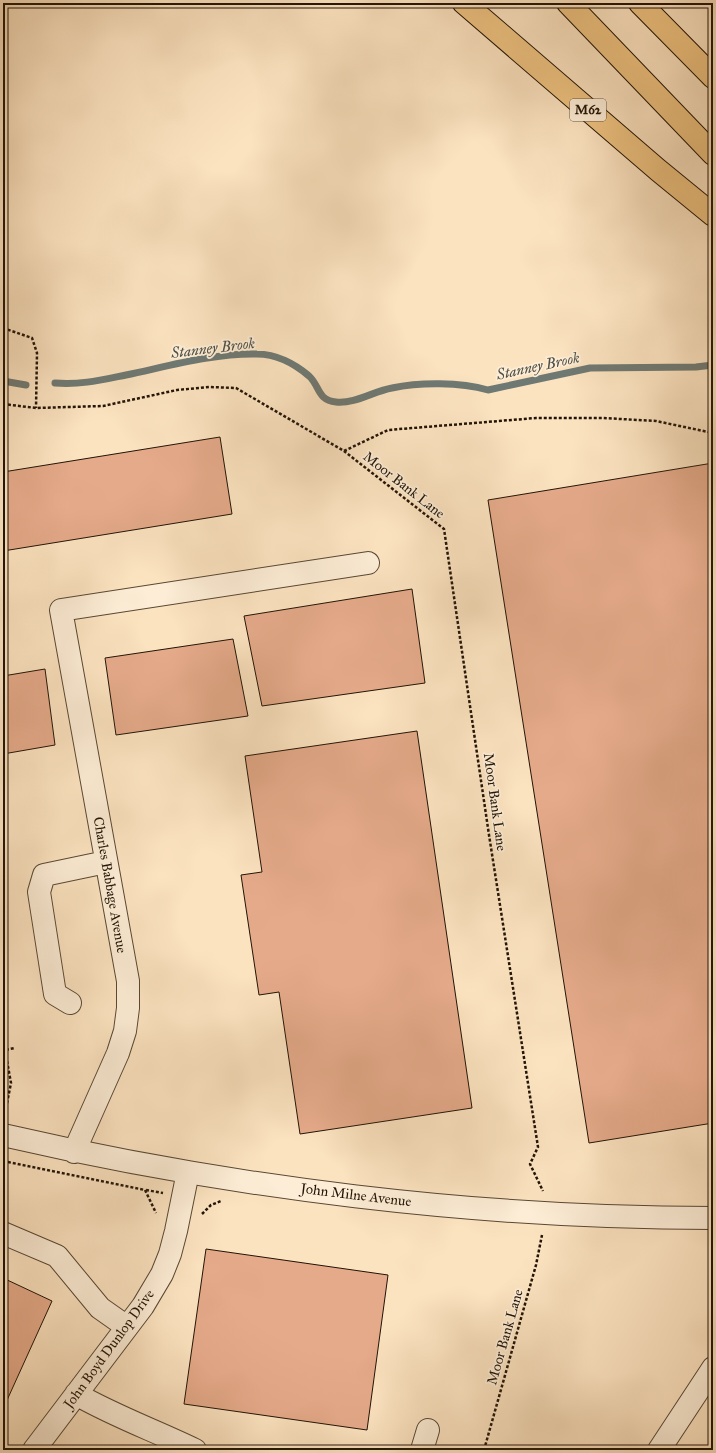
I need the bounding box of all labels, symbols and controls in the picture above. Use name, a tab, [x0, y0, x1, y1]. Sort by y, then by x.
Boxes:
road number: M62	[570, 99, 606, 121]
water label: Stanney Brook	[169, 334, 256, 362]
water label: Stanney Brook	[494, 348, 581, 384]
street label: Moor Bank Lane	[360, 448, 448, 522]
street label: Moor Bank Lane	[480, 752, 510, 852]
street label: Charles Babbage Avenue	[90, 815, 130, 955]
street label: John Milne Avenue	[298, 1180, 412, 1211]
street label: John Boyd Dunlop Drive	[59, 1286, 159, 1414]
street label: Moor Bank Lane	[483, 1287, 527, 1387]

